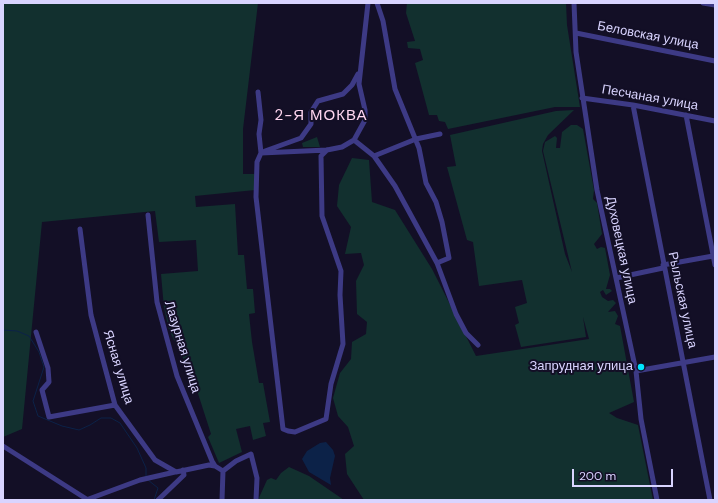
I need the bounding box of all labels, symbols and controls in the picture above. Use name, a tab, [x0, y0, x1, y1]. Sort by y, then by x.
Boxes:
street label: Беловская улица	[596, 19, 700, 53]
street label: Песчаная улица	[601, 82, 699, 114]
district label: 2-Я МОКВА	[275, 107, 367, 125]
street label: Духовецкая улица	[602, 195, 640, 305]
street label: Рыльская улица	[664, 250, 700, 350]
street label: Лазурная улица	[161, 299, 203, 395]
street label: Ясная улица	[99, 328, 137, 406]
place label: Запрудная улица	[529, 359, 633, 375]
marker: Запрудная улица	[636, 362, 646, 372]
scale bar	[574, 461, 675, 487]
text: 200 m	[579, 468, 616, 484]

